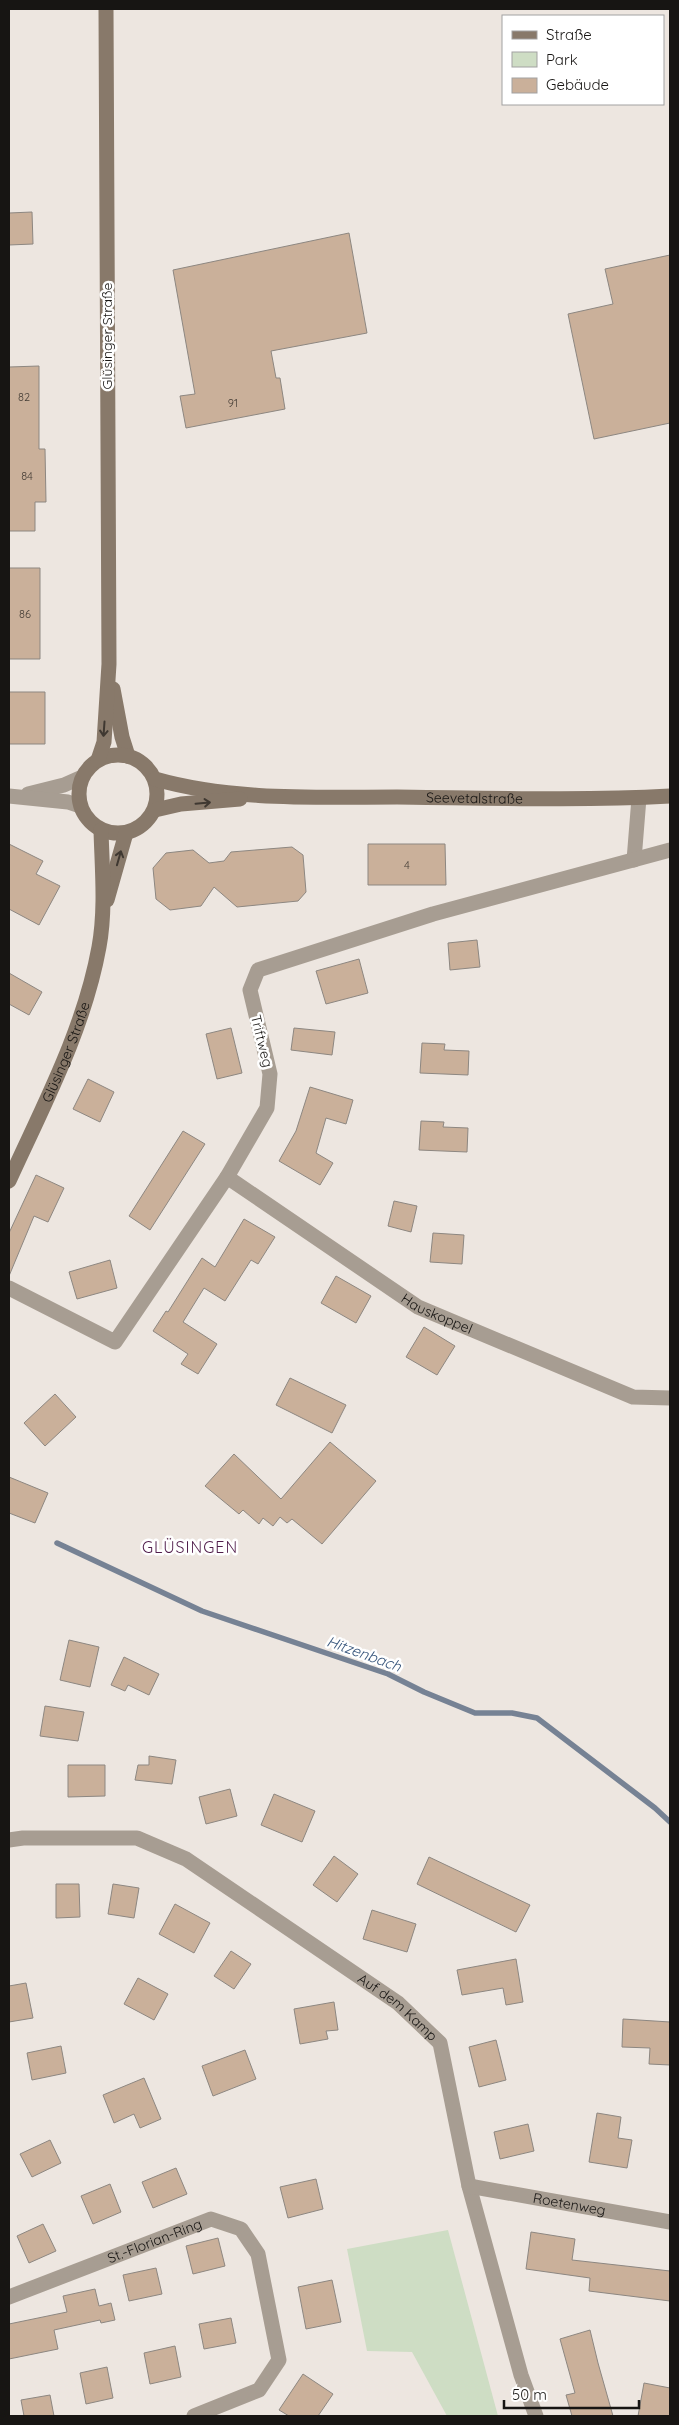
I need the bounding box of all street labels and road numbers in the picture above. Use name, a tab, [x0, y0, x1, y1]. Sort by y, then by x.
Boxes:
street label: Glüsinger Straße	[98, 283, 116, 389]
street label: Seevetalstraße	[426, 788, 523, 808]
street label: Glüsinger Straße	[38, 999, 94, 1105]
street label: Triftweg	[247, 1013, 277, 1069]
street label: Hauskoppel	[398, 1289, 475, 1338]
street label: Auf dem Kamp	[354, 1969, 441, 2045]
street label: Roetenweg	[532, 2189, 607, 2219]
street label: St.-Florian-Ring	[105, 2214, 204, 2267]

